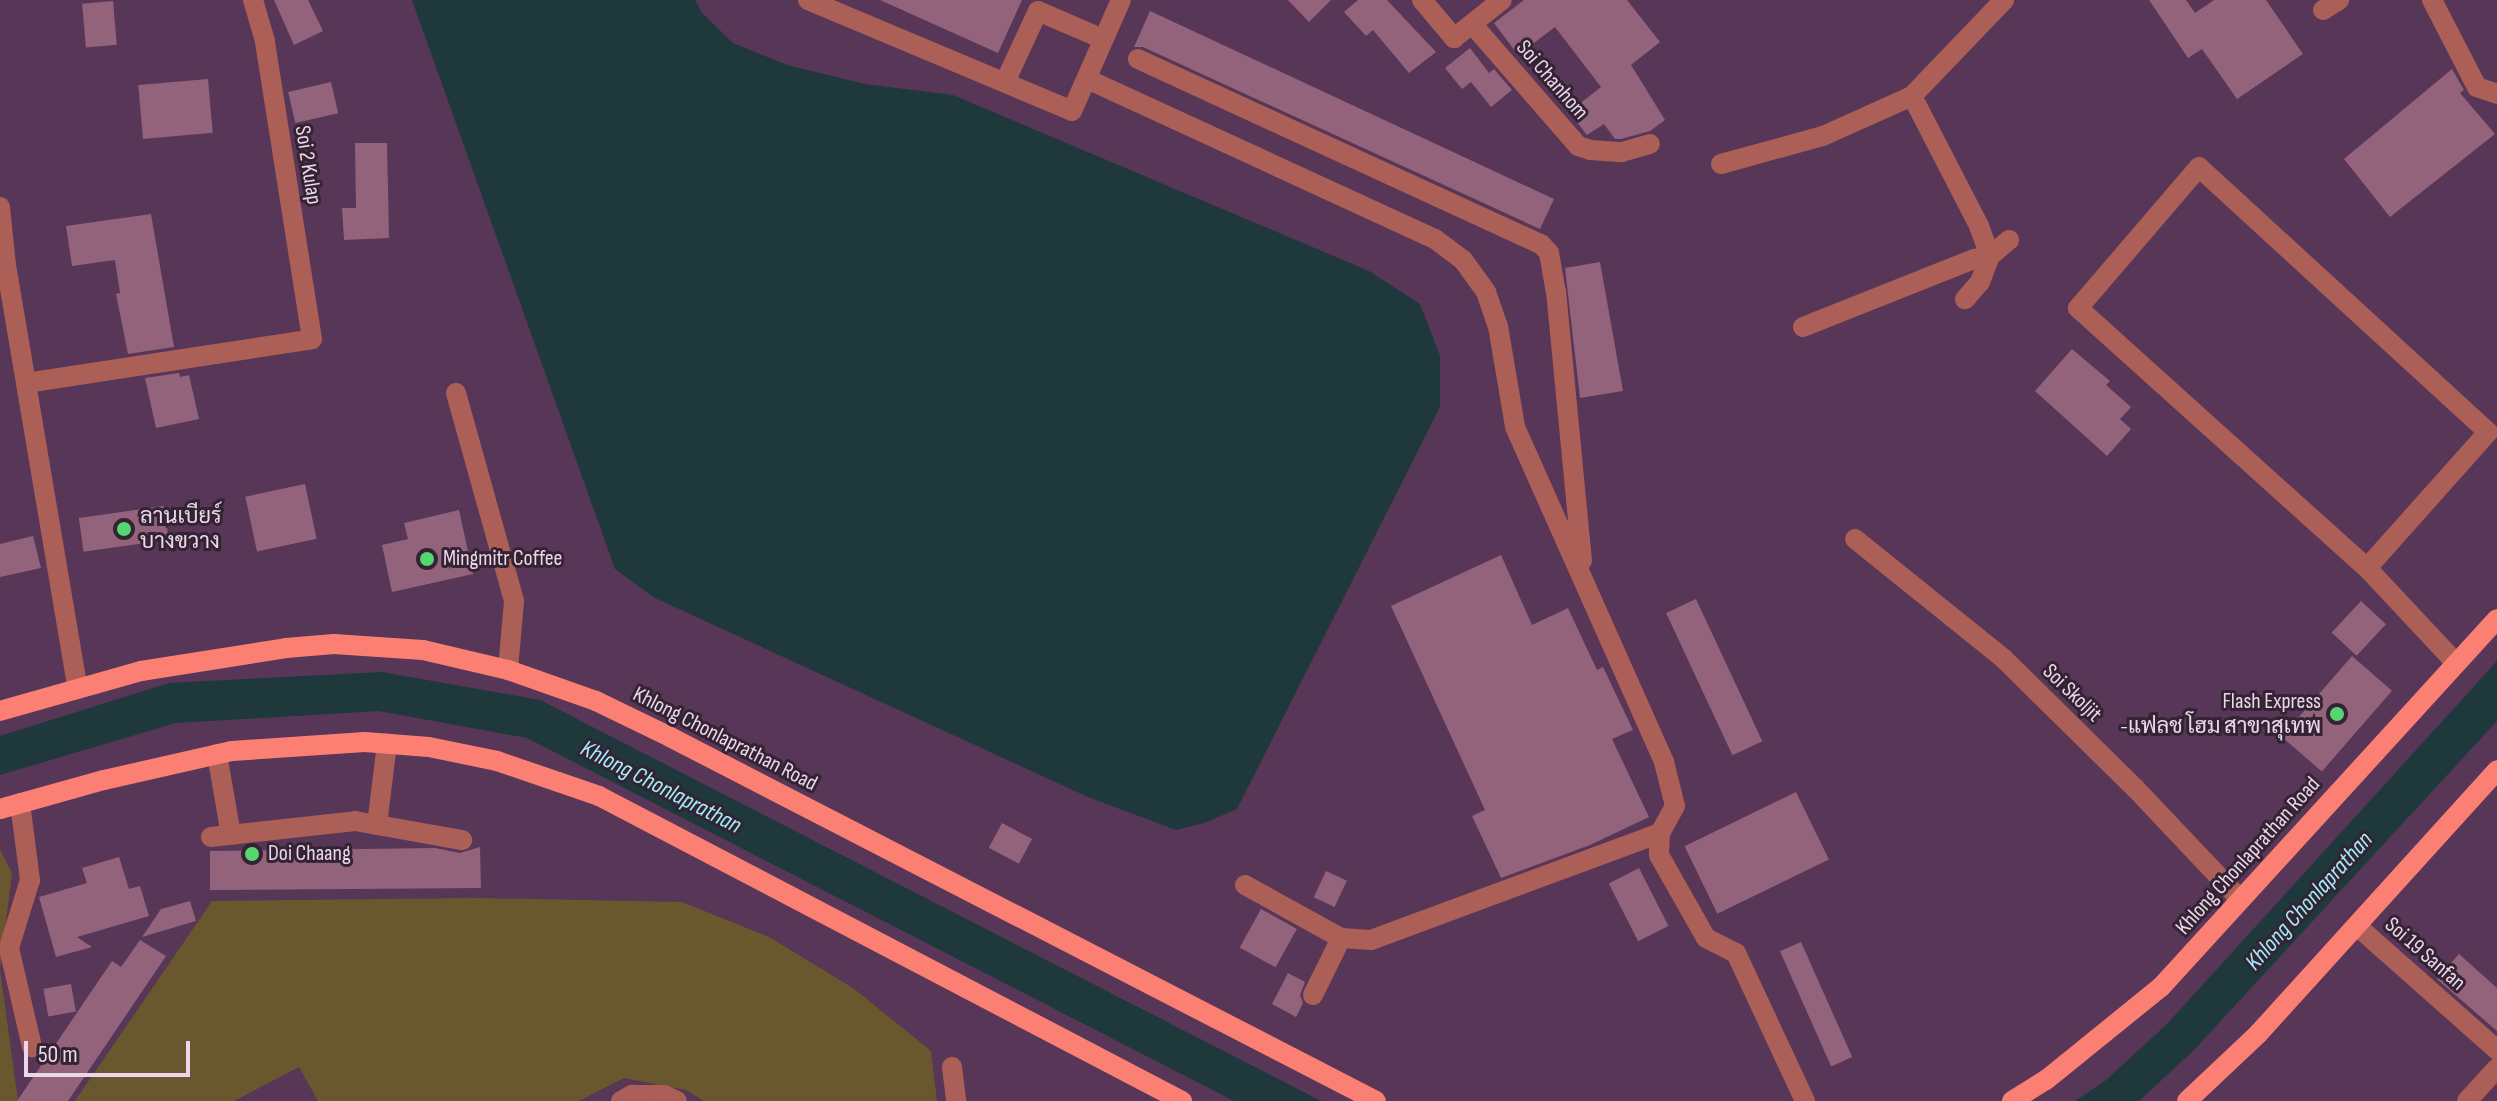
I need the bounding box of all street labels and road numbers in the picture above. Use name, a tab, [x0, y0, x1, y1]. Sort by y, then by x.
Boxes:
street label: Soi Chanhom	[1510, 35, 1594, 125]
street label: Soi 2 Kulap	[289, 124, 327, 206]
street label: Soi Skoljit	[2037, 658, 2107, 728]
street label: Khlong Chonlaprathan Road	[628, 681, 822, 797]
street label: Khlong Chonlaprathan Road	[2170, 772, 2326, 940]
street label: Soi 19 Sanfan	[2379, 912, 2471, 996]

